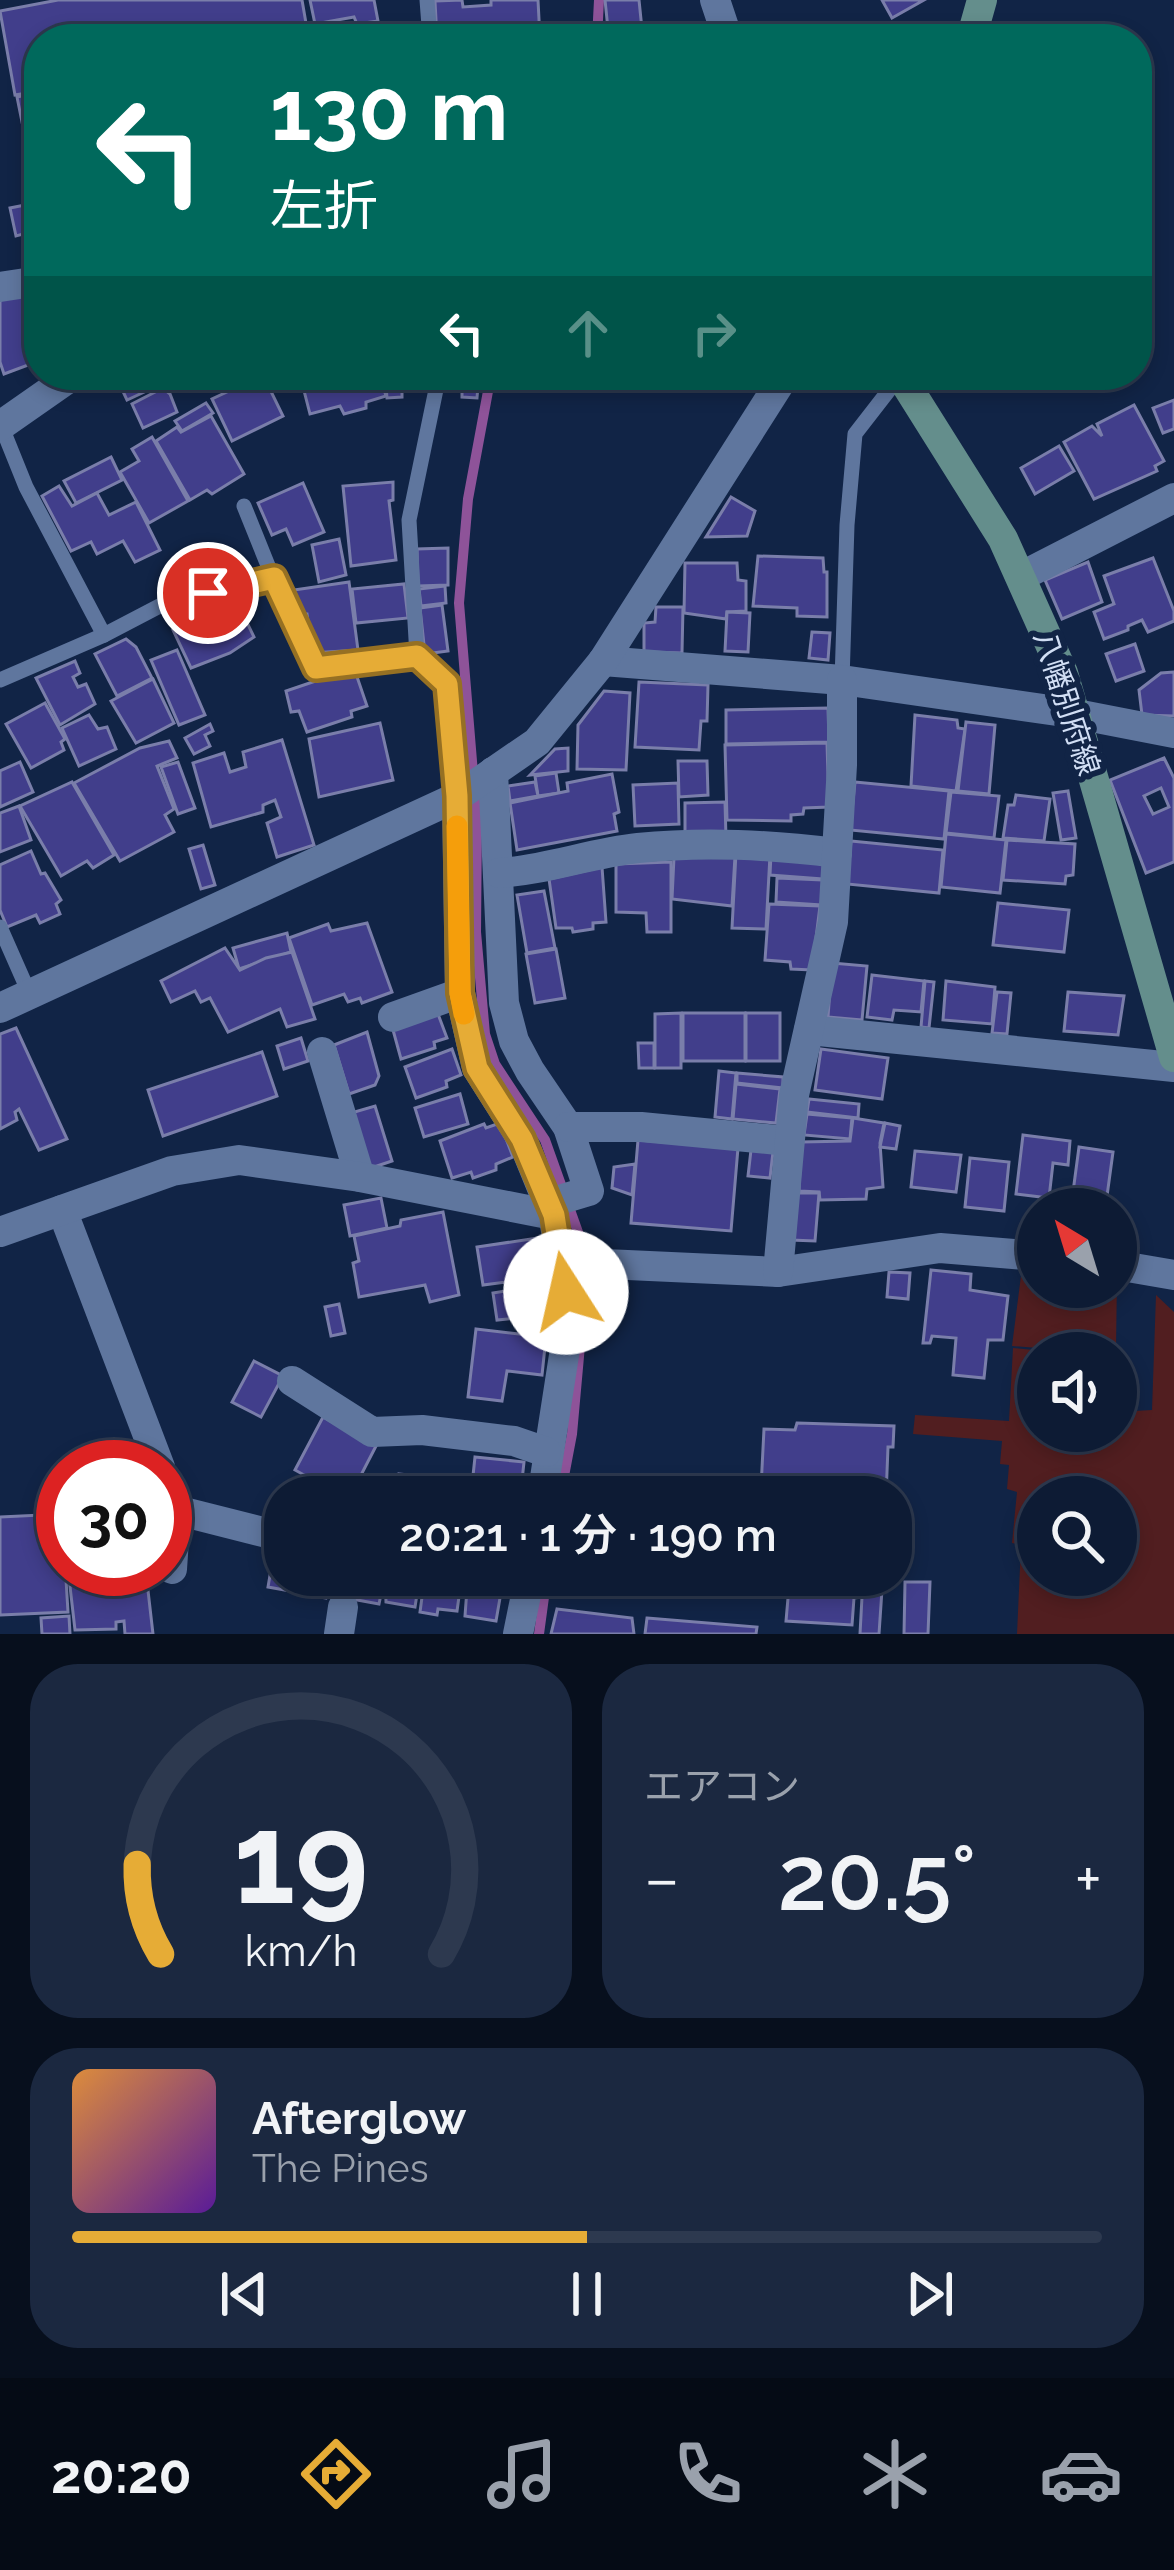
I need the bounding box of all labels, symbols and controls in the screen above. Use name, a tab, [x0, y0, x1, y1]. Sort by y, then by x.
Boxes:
text: 130 m	[270, 61, 508, 160]
icon: left	[72, 72, 228, 228]
text: 左折	[270, 174, 378, 238]
icon: left	[429, 300, 495, 366]
icon: ahead	[555, 300, 621, 366]
icon: right	[681, 300, 747, 366]
pin	[157, 542, 259, 644]
icon: arrive	[175, 560, 241, 626]
street label: 八幡別府線	[1027, 626, 1107, 780]
north arrow	[1017, 1188, 1137, 1308]
map controls	[1017, 1188, 1137, 1596]
position arrow	[503, 1229, 629, 1355]
button: sound	[1017, 1332, 1137, 1452]
speed limit sign: 30	[36, 1440, 192, 1596]
button: search	[1017, 1476, 1137, 1596]
text: 20:21 · 1 分 · 190 m	[399, 1509, 777, 1562]
text: エアコン	[644, 1763, 800, 1809]
text: 19	[233, 1786, 369, 1932]
text: 20.5°	[778, 1825, 976, 1931]
text: −	[644, 1840, 680, 1917]
text: +	[1075, 1840, 1102, 1917]
text: km/h	[244, 1926, 358, 1976]
text: Afterglow	[252, 2092, 466, 2145]
text: The Pines	[252, 2145, 429, 2191]
icon: previous	[211, 2261, 277, 2327]
icon: pause	[554, 2261, 620, 2327]
icon: next	[897, 2261, 963, 2327]
icon: directions	[294, 2432, 378, 2516]
icon: music	[480, 2432, 564, 2516]
icon: phone	[666, 2432, 750, 2516]
icon: climate	[853, 2432, 937, 2516]
icon: car	[1039, 2432, 1123, 2516]
text: 20:20	[51, 2442, 192, 2506]

